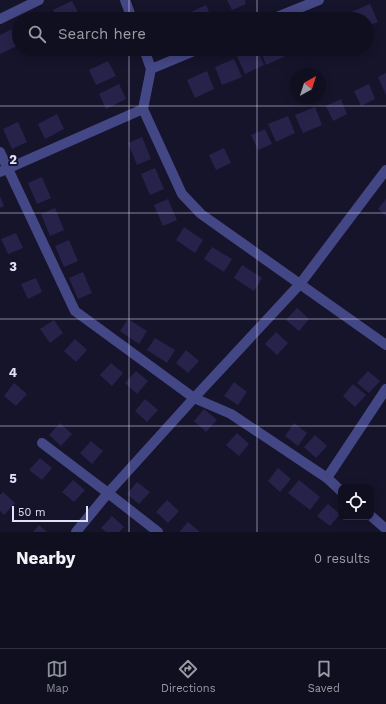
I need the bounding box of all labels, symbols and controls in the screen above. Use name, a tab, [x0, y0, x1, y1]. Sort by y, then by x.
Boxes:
search box	[12, 12, 374, 56]
icon: search	[26, 23, 48, 45]
text: Search here	[58, 25, 146, 43]
north arrow	[290, 68, 326, 104]
text: 2	[9, 152, 17, 167]
text: 3	[9, 259, 17, 274]
text: 4	[9, 365, 18, 380]
text: 5	[9, 471, 17, 486]
map controls	[338, 484, 374, 520]
button: locate	[338, 484, 374, 520]
scale bar	[12, 504, 88, 523]
text: 50 m	[18, 506, 45, 519]
text: Nearby	[16, 548, 75, 568]
text: 0 results	[314, 551, 370, 566]
tab: Map	[46, 658, 69, 695]
tab: Directions	[161, 658, 215, 695]
tab: Saved	[308, 658, 340, 695]

